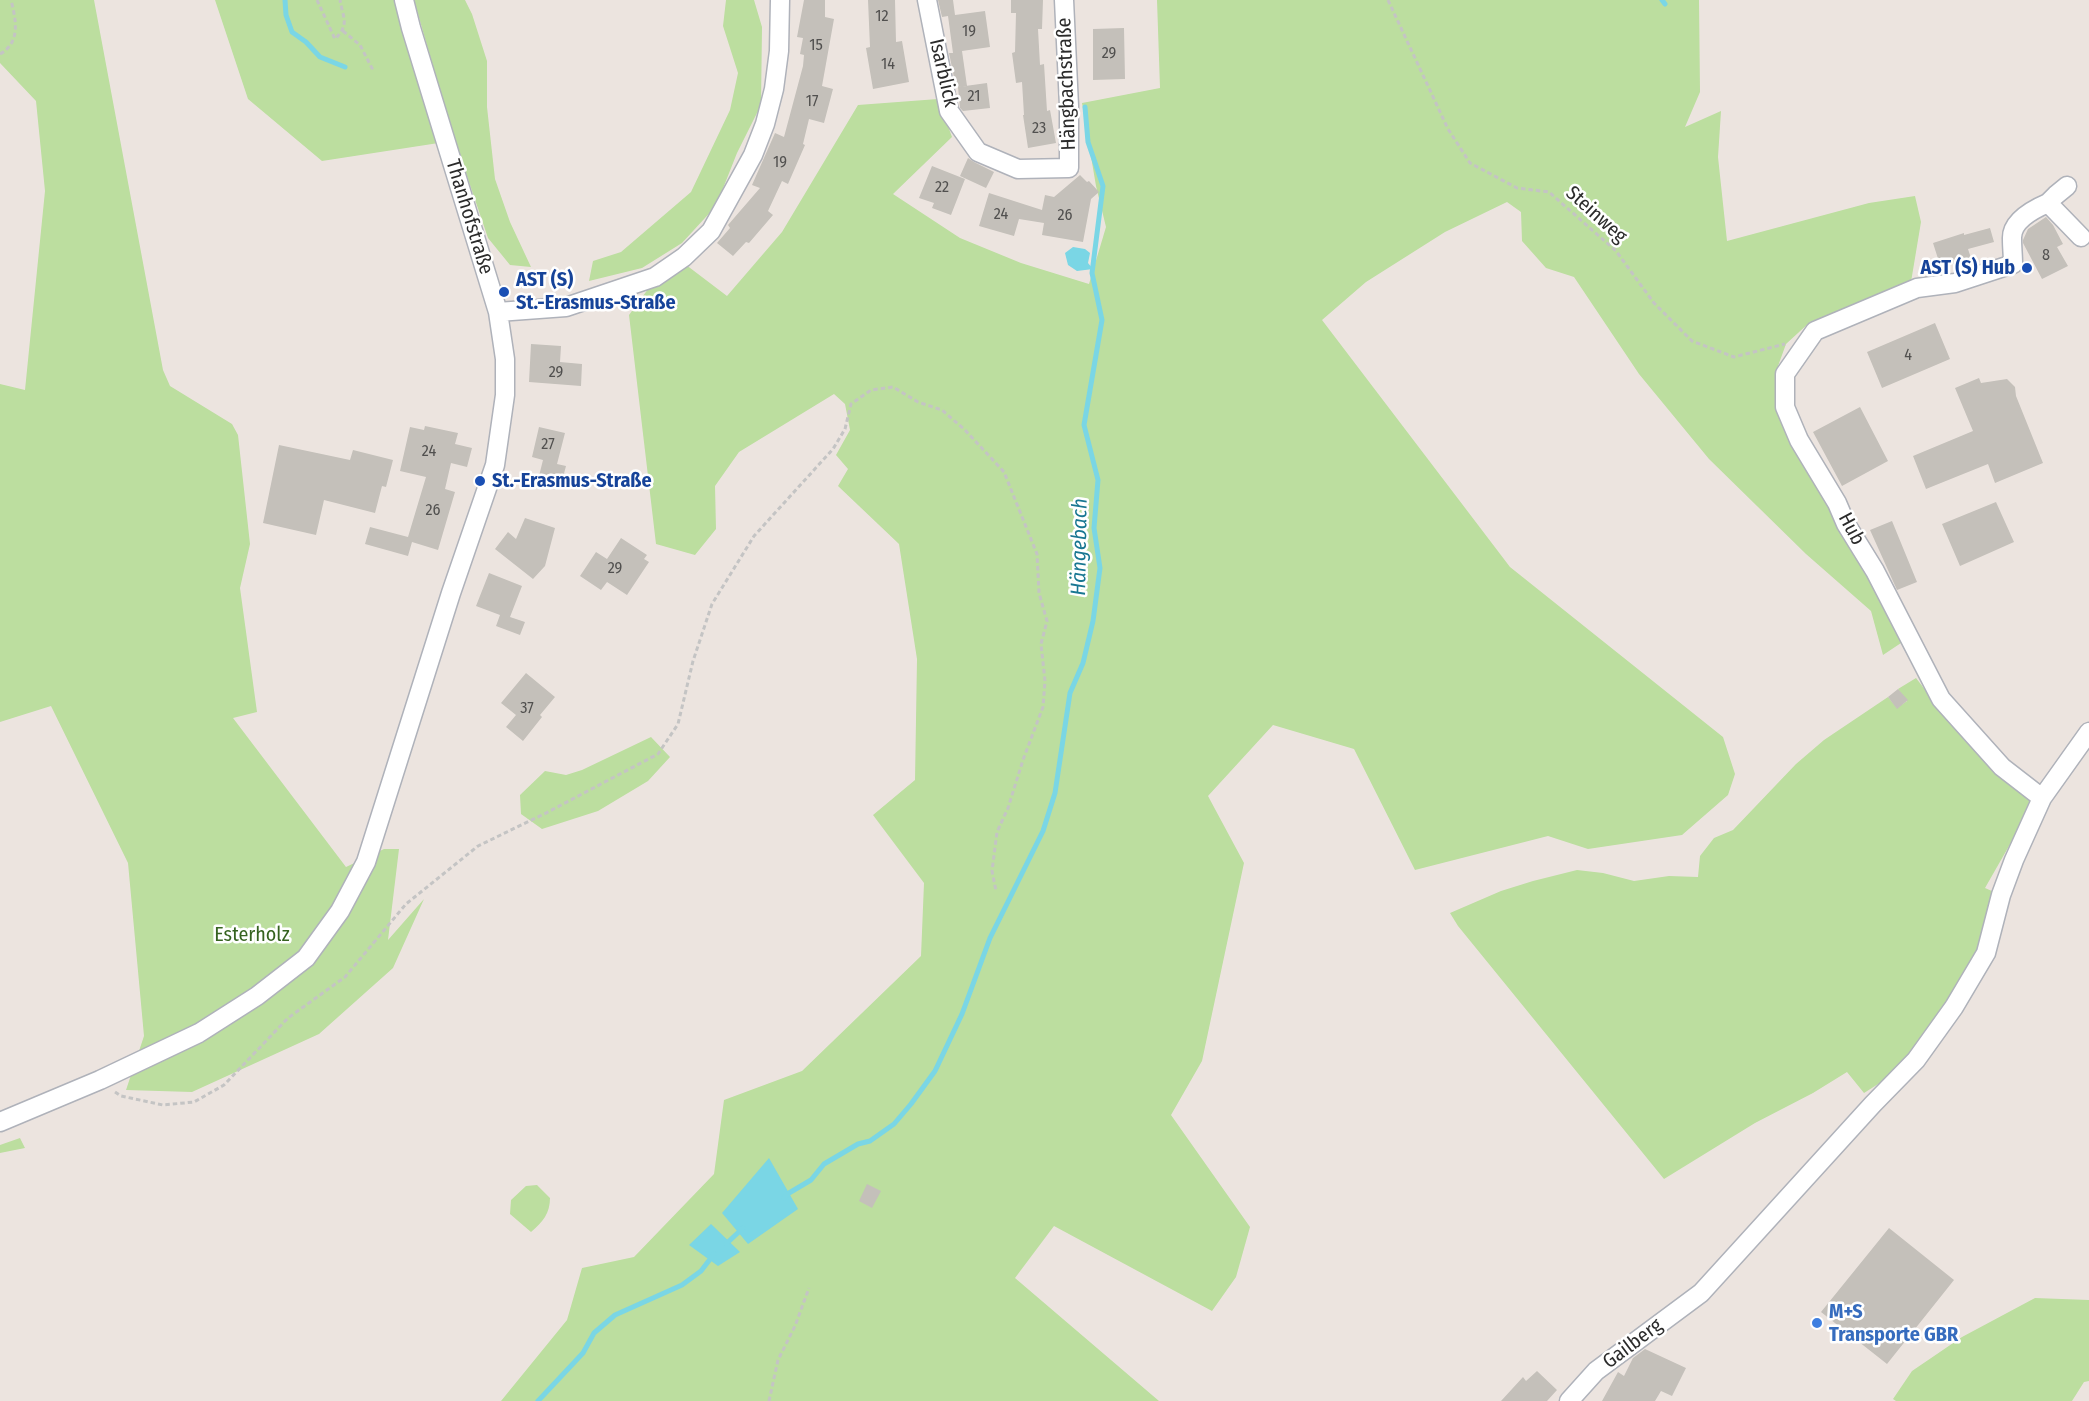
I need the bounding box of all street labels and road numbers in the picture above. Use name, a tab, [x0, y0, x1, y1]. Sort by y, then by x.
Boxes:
street label: Hängbachstraße	[1053, 17, 1081, 151]
street label: Isarblick	[924, 37, 962, 109]
street label: Thanhofstraße	[440, 157, 498, 277]
street label: Steinweg	[1560, 181, 1632, 249]
street label: Hub	[1833, 509, 1869, 549]
street label: Gailberg	[1599, 1314, 1667, 1374]

